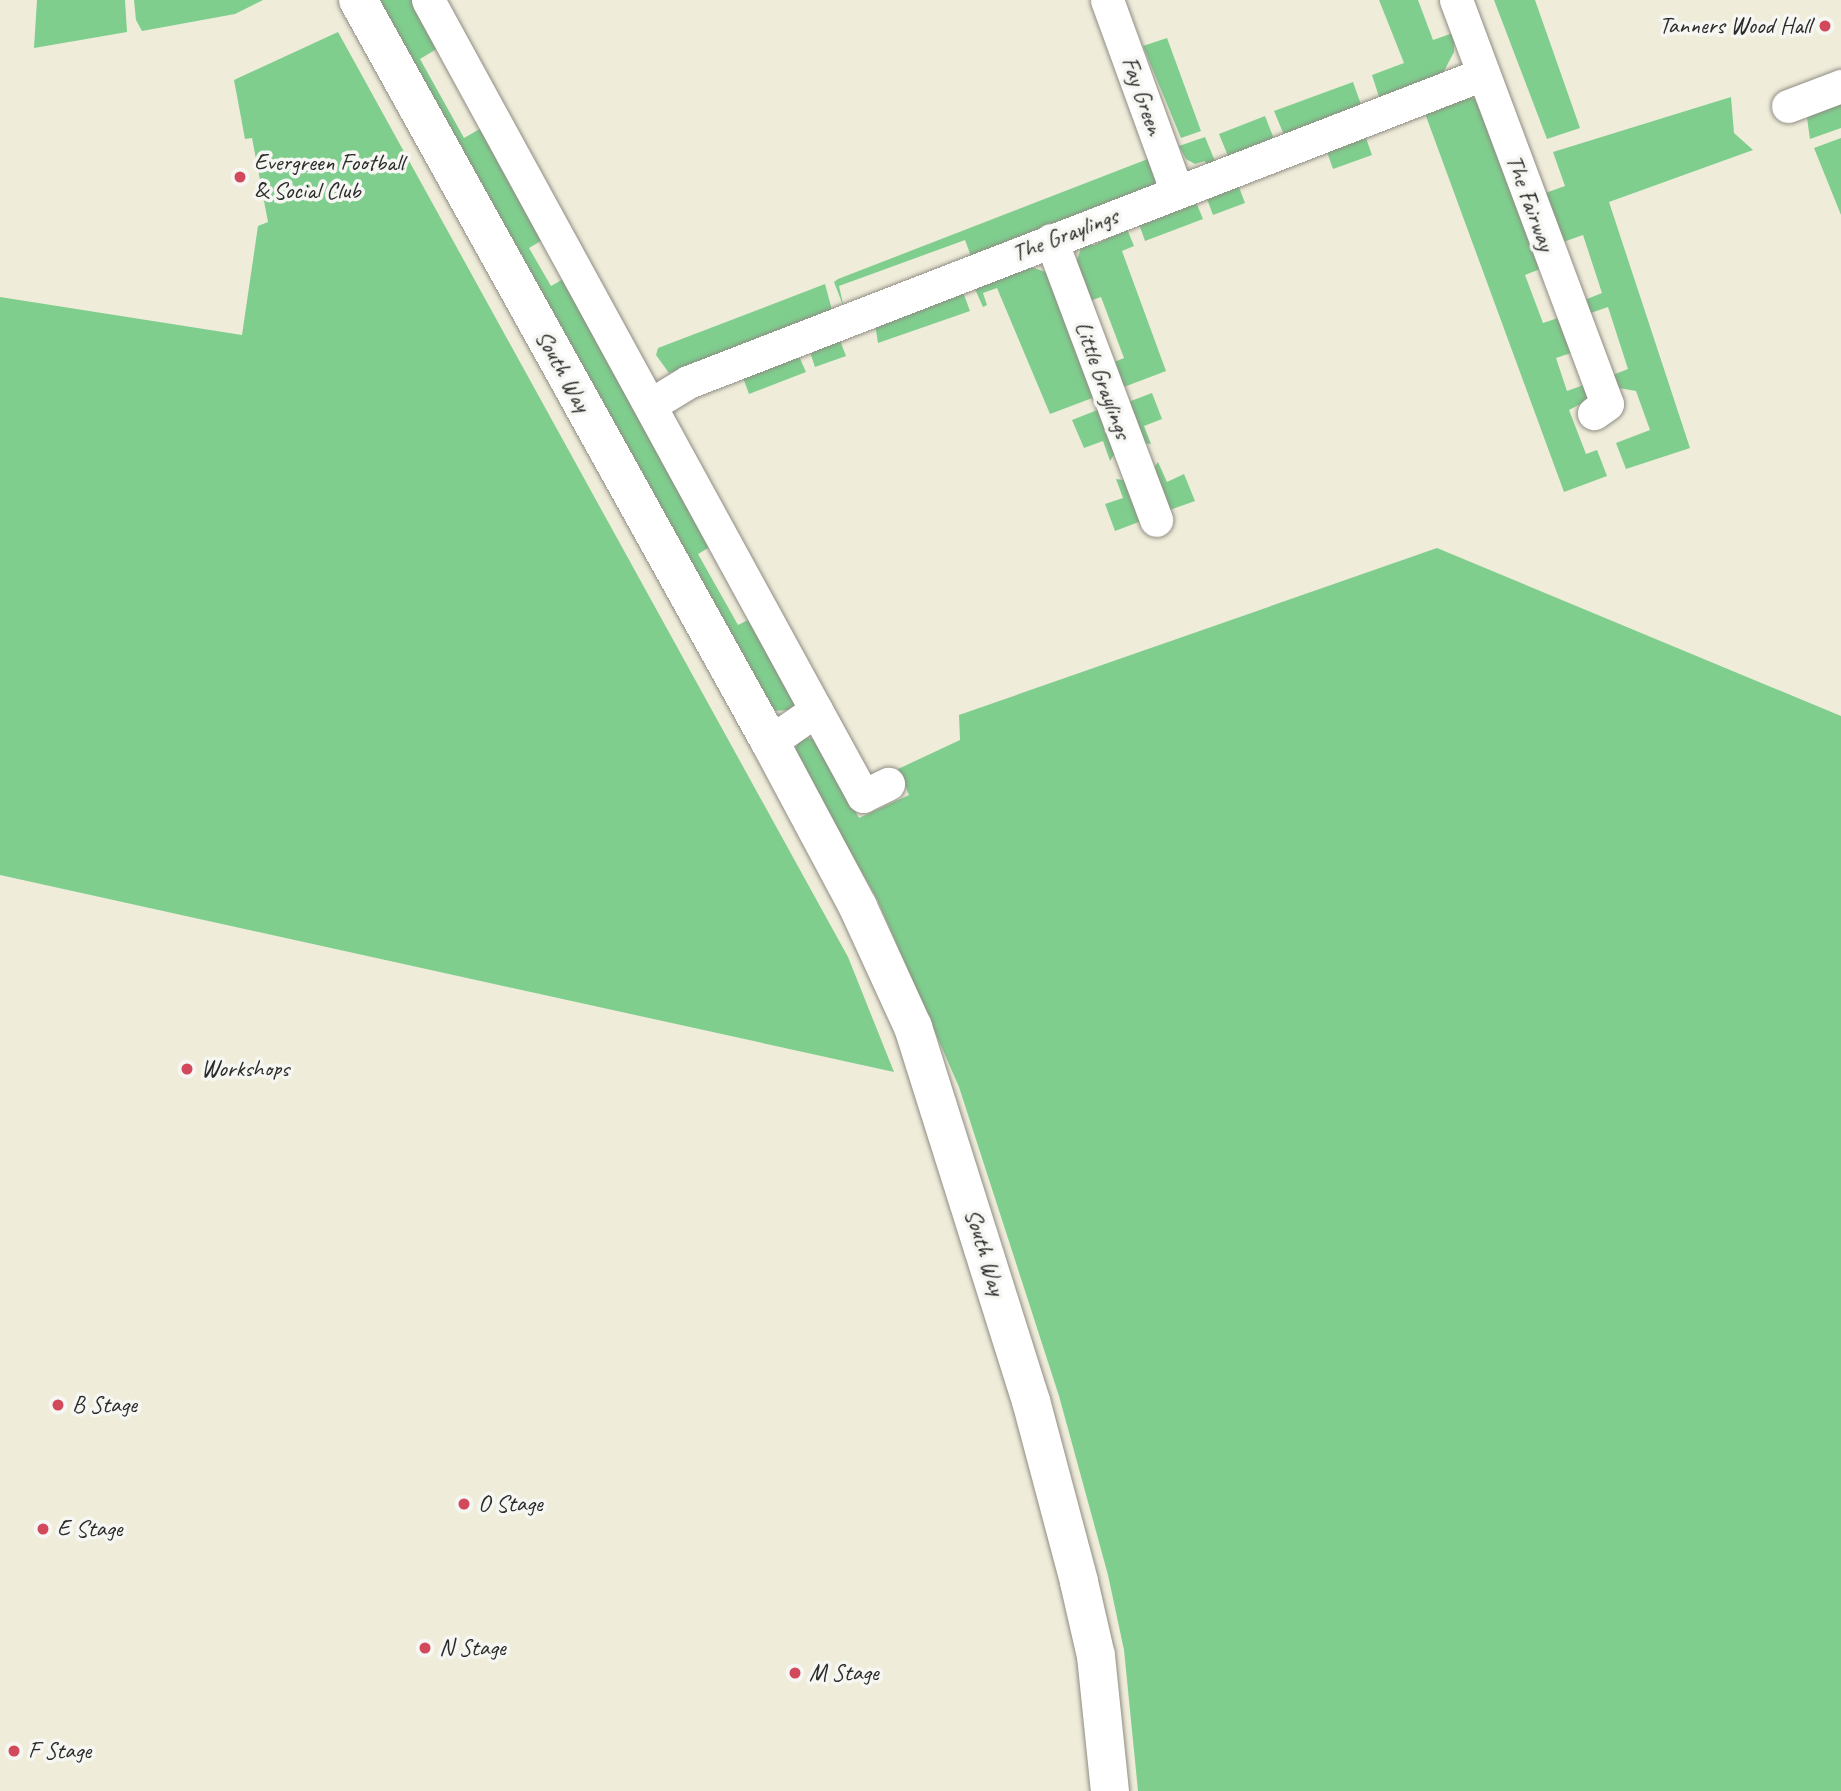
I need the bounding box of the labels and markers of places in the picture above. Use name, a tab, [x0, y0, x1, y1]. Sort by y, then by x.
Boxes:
place label: Tanners Wood Hall	[1658, 12, 1811, 40]
marker: Tanners Wood Hall	[1817, 18, 1833, 34]
place label: Evergreen Football & Social Club	[254, 149, 404, 205]
marker: Evergreen Football & Social Club	[232, 169, 248, 185]
place label: Workshops	[201, 1055, 289, 1083]
marker: Workshops	[179, 1061, 195, 1077]
place label: B Stage	[72, 1391, 137, 1419]
marker: B Stage	[50, 1397, 66, 1413]
place label: O Stage	[478, 1490, 543, 1518]
marker: O Stage	[456, 1496, 472, 1512]
place label: E Stage	[57, 1515, 122, 1543]
marker: E Stage	[35, 1521, 51, 1537]
place label: N Stage	[439, 1634, 506, 1662]
marker: N Stage	[417, 1640, 433, 1656]
place label: M Stage	[809, 1659, 879, 1687]
marker: M Stage	[787, 1665, 803, 1681]
place label: F Stage	[28, 1737, 92, 1765]
marker: F Stage	[6, 1743, 22, 1759]

